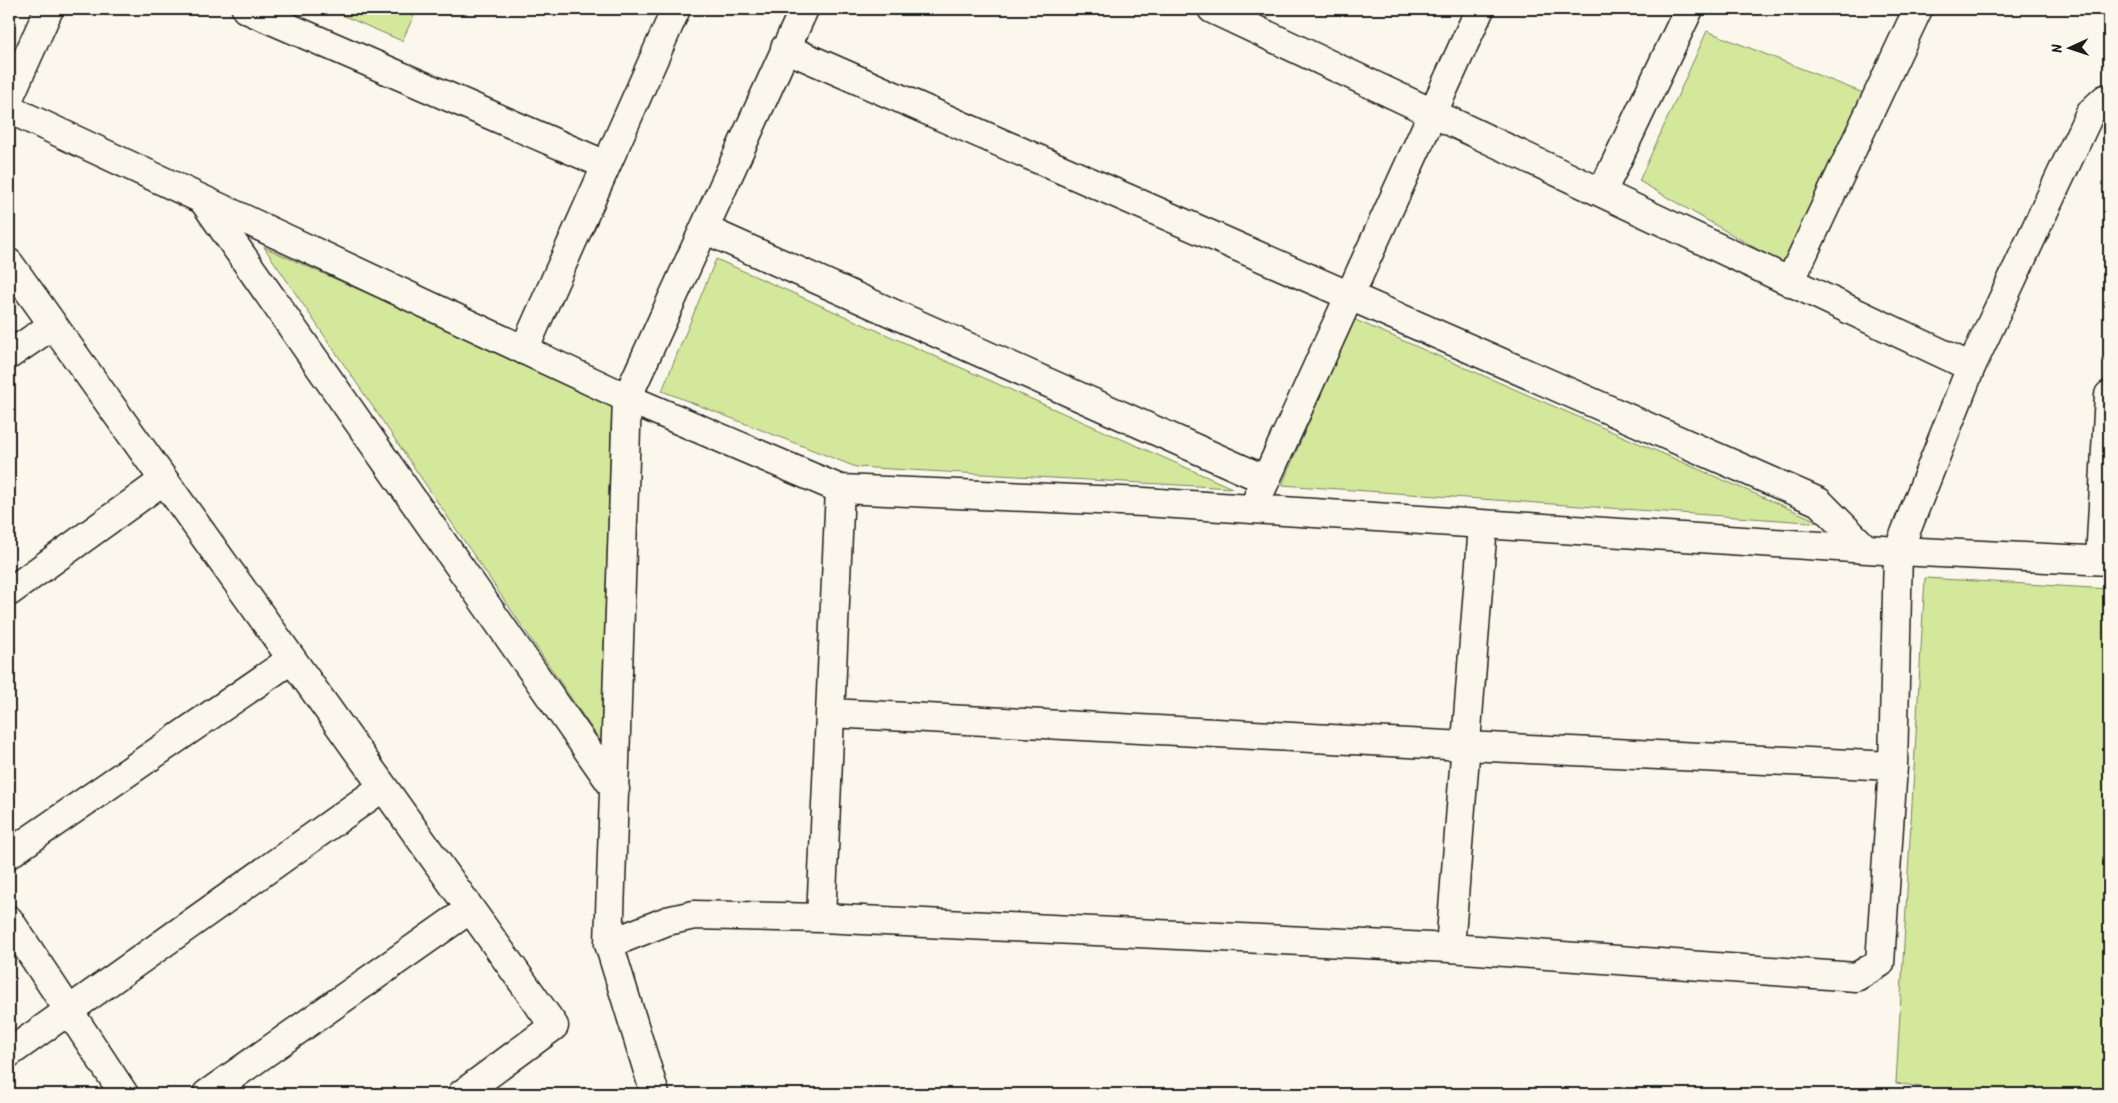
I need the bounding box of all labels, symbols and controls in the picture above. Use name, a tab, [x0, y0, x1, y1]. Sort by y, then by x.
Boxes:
north arrow	[2046, 22, 2096, 72]
text: N	[2047, 43, 2069, 54]

